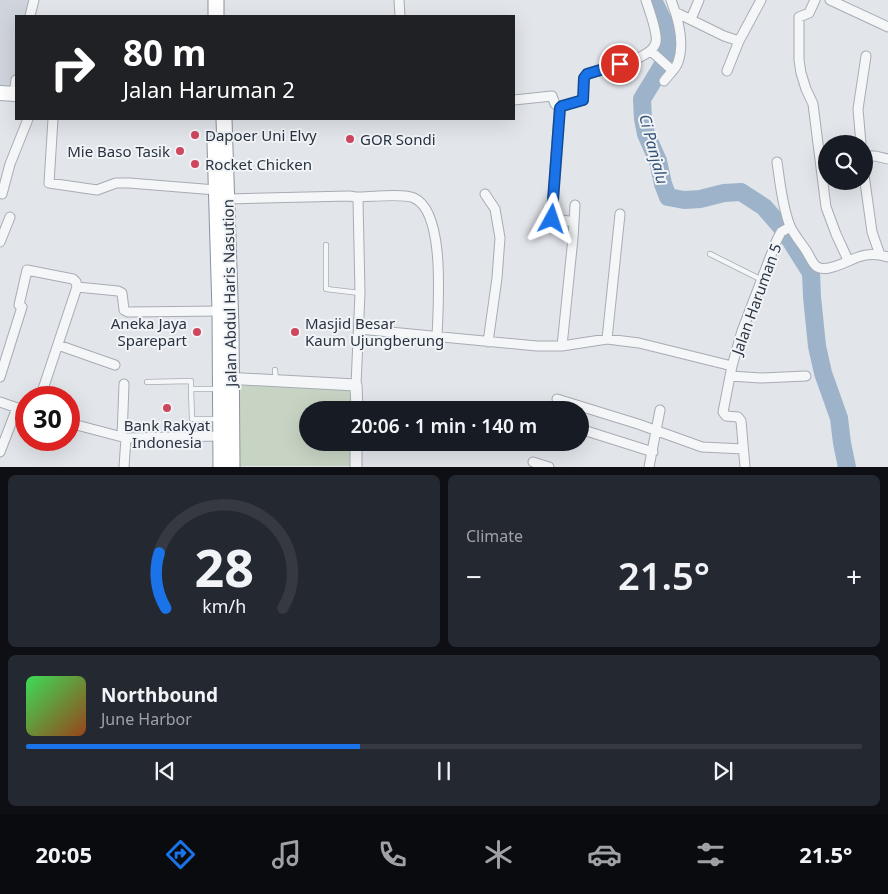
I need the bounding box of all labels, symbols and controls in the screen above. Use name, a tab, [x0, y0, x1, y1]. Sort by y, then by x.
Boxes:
text: 80 m	[123, 29, 206, 76]
icon: right	[40, 35, 105, 100]
pin	[599, 43, 641, 85]
icon: arrive	[606, 50, 634, 78]
text: Jalan Haruman 2	[123, 74, 295, 104]
water label: Ci Panjalu	[634, 112, 674, 186]
place label: Dapoer Uni Elvy	[205, 125, 317, 145]
marker: Dapoer Uni Elvy	[189, 129, 201, 141]
place label: GOR Sondi	[360, 129, 436, 149]
marker: GOR Sondi	[344, 133, 356, 145]
map controls	[818, 135, 873, 190]
button: search	[818, 135, 873, 190]
place label: Mie Baso Tasik	[67, 141, 170, 161]
marker: Mie Baso Tasik	[174, 145, 186, 157]
place label: Rocket Chicken	[205, 154, 312, 174]
marker: Rocket Chicken	[189, 158, 201, 170]
position arrow	[525, 192, 577, 244]
street label: Jalan Abdul Haris Nasution	[217, 199, 241, 389]
street label: Jalan Haruman 5	[726, 241, 785, 359]
place label: Aneka Jaya Sparepart	[111, 313, 188, 350]
place label: Masjid Besar Kaum Ujungberung	[305, 313, 444, 350]
marker: Aneka Jaya Sparepart	[191, 326, 203, 338]
marker: Masjid Besar Kaum Ujungberung	[289, 326, 301, 338]
speed limit sign: 30	[15, 386, 80, 451]
marker: Bank Rakyat Indonesia	[161, 402, 173, 414]
text: 20:06 · 1 min · 140 m	[351, 413, 537, 439]
place label: Bank Rakyat Indonesia	[124, 415, 211, 452]
text: Climate	[466, 525, 523, 547]
text: 28	[194, 531, 254, 602]
text: 21.5°	[618, 549, 710, 601]
text: −	[466, 557, 482, 595]
text: +	[846, 557, 862, 595]
text: km/h	[202, 594, 246, 618]
text: Northbound	[101, 682, 218, 708]
text: June Harbor	[101, 708, 192, 730]
icon: previous	[151, 757, 179, 785]
icon: pause	[430, 757, 458, 785]
icon: next	[709, 757, 737, 785]
icon: directions	[163, 837, 198, 872]
icon: music	[269, 837, 304, 872]
icon: phone	[375, 837, 410, 872]
icon: climate	[481, 837, 516, 872]
icon: car	[587, 837, 622, 872]
icon: filters	[693, 837, 728, 872]
text: 20:05	[36, 839, 92, 869]
text: 21.5°	[799, 839, 852, 869]

